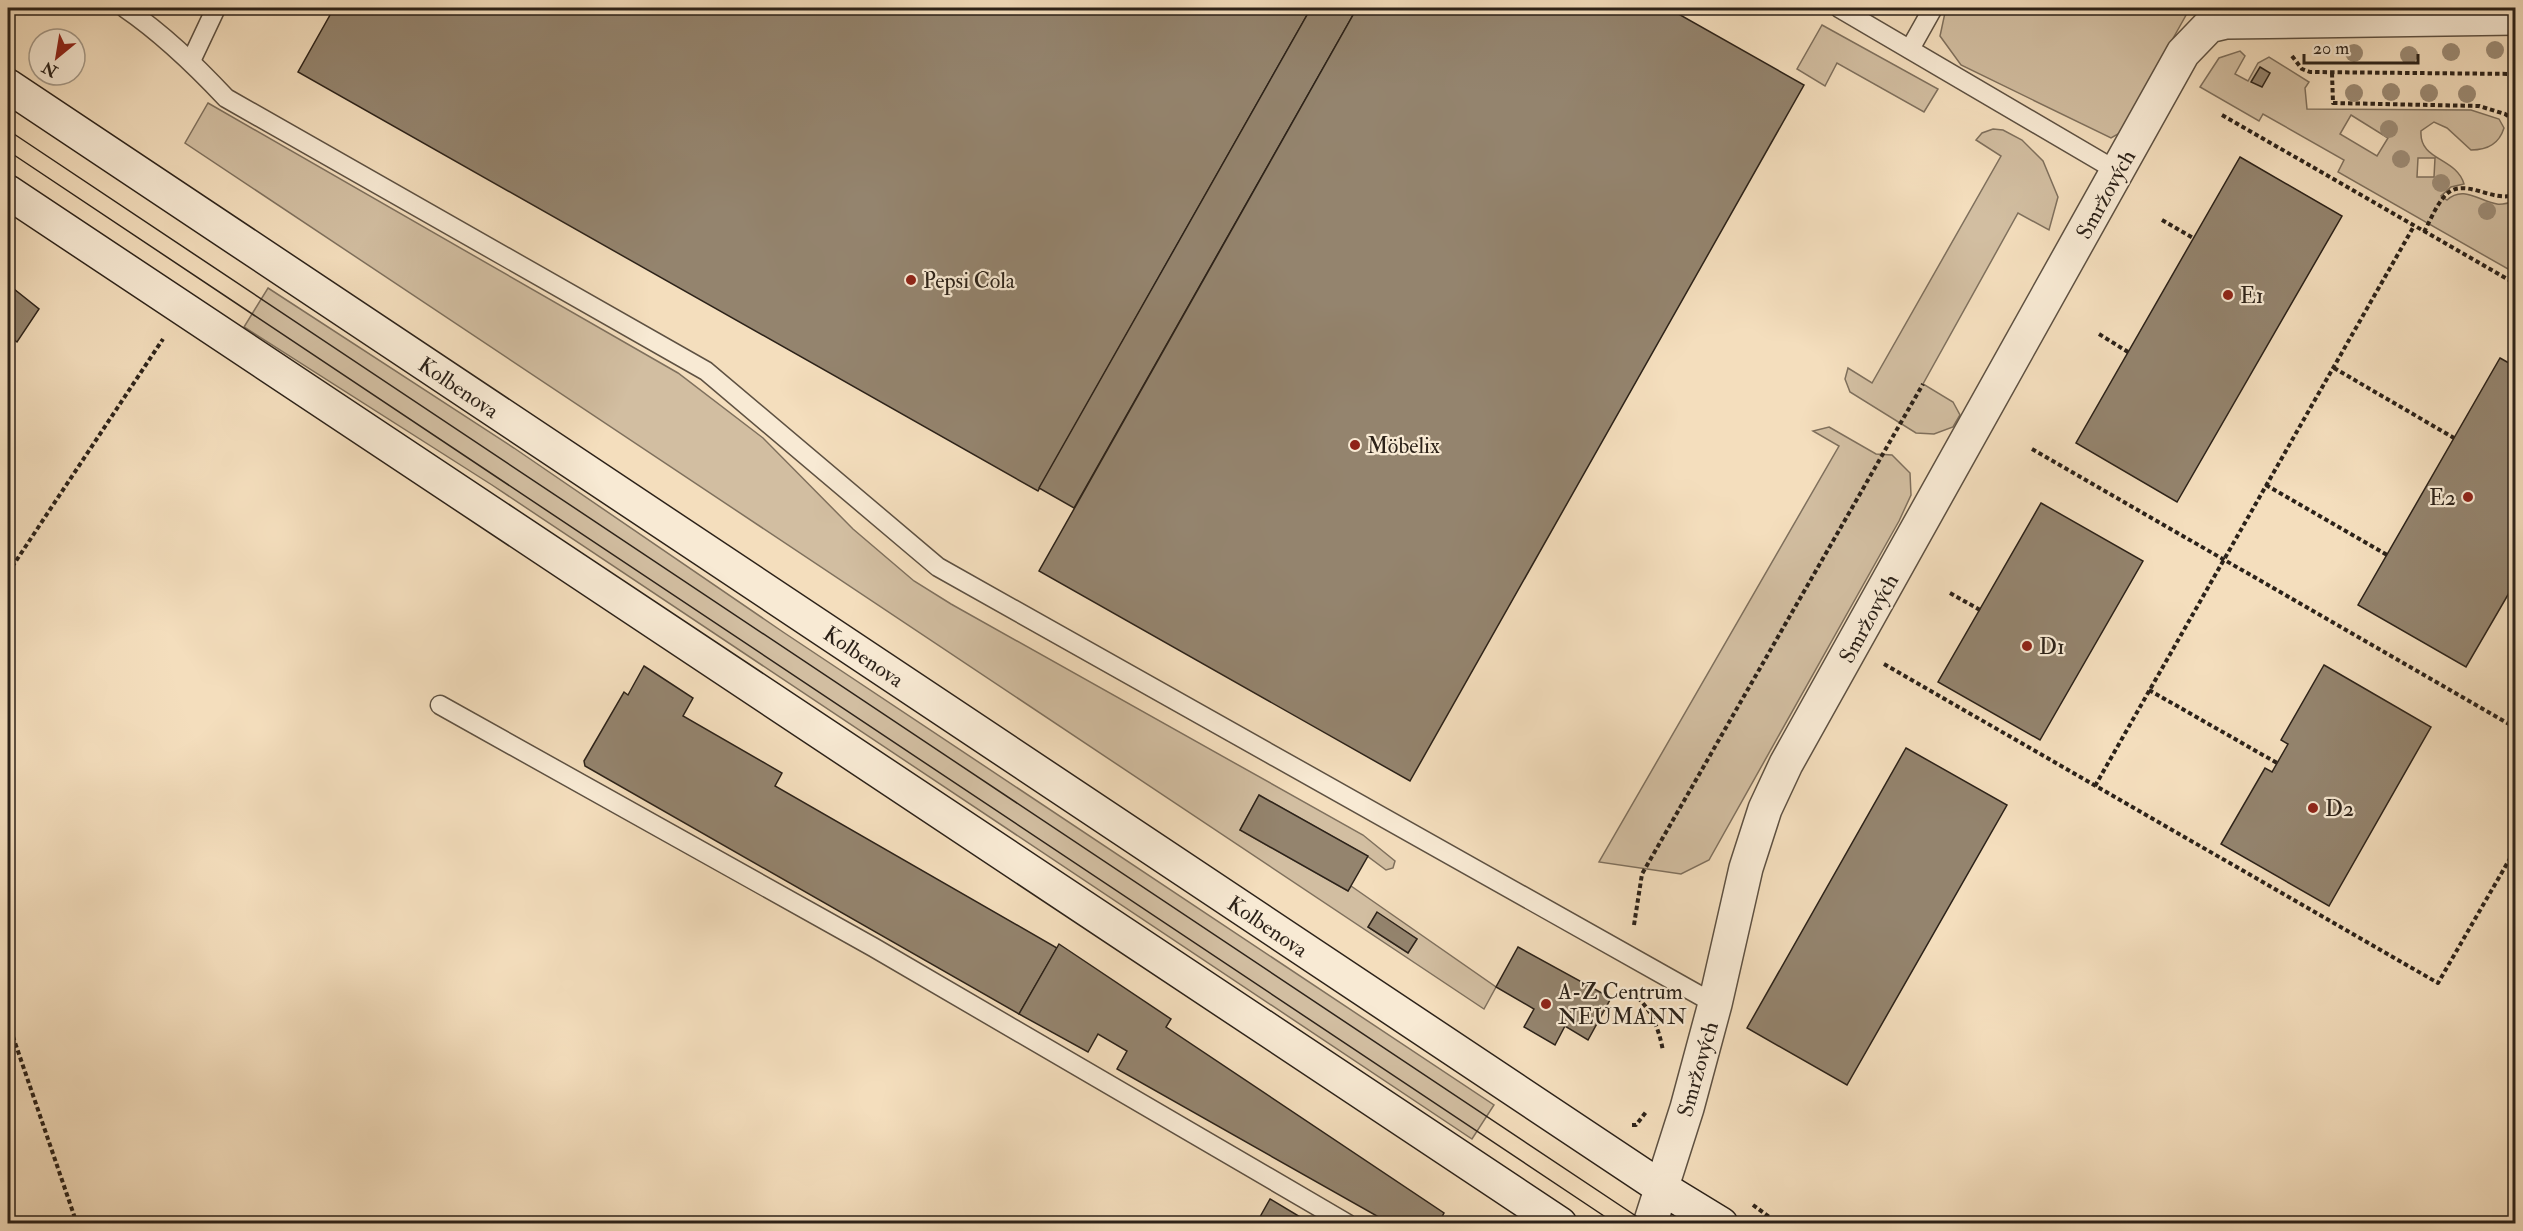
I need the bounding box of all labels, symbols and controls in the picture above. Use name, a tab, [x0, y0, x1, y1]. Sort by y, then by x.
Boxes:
north arrow	[27, 27, 87, 87]
scale bar	[2304, 27, 2418, 65]
text: 20 m	[2313, 37, 2349, 60]
text: N	[38, 57, 62, 82]
street label: Smržových	[2070, 144, 2142, 244]
place label: Pepsi Cola	[923, 267, 1016, 296]
marker: Pepsi Cola	[904, 273, 918, 287]
place label: E1	[2240, 282, 2264, 310]
marker: E1	[2221, 288, 2235, 302]
street label: Kolbenova	[413, 351, 505, 425]
place label: Möbelix	[1367, 432, 1440, 460]
marker: Möbelix	[1348, 438, 1362, 452]
place label: E2	[2429, 484, 2456, 512]
marker: E2	[2461, 490, 2475, 504]
street label: Smržových	[1833, 568, 1905, 668]
street label: Kolbenova	[818, 620, 910, 694]
place label: D1	[2039, 633, 2065, 661]
marker: D1	[2020, 639, 2034, 653]
place label: D2	[2325, 795, 2354, 823]
marker: D2	[2306, 801, 2320, 815]
street label: Kolbenova	[1222, 890, 1314, 964]
place label: A-Z Centrum NEUMANN	[1557, 978, 1687, 1031]
marker: A-Z Centrum NEUMANN	[1539, 997, 1553, 1011]
street label: Smržových	[1671, 1018, 1725, 1120]

